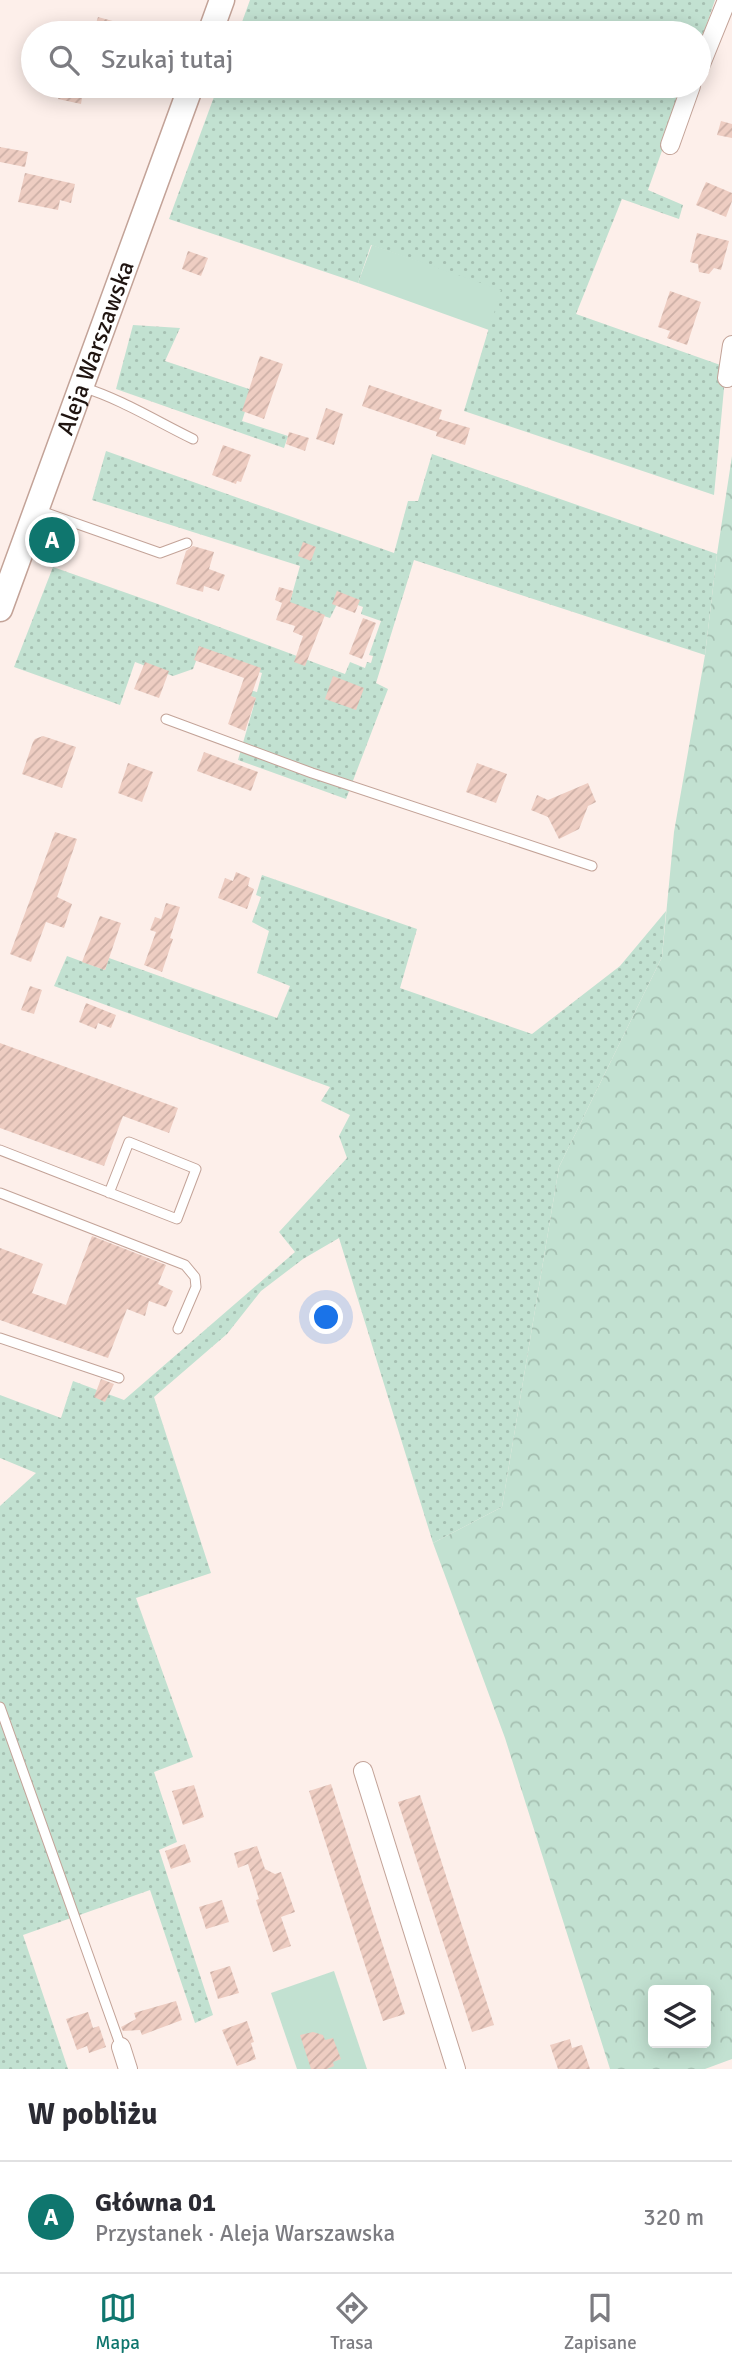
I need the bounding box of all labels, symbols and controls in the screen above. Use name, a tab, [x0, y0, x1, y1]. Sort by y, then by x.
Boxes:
search box	[21, 21, 711, 98]
icon: search	[45, 41, 83, 79]
text: Szukaj tutaj	[101, 44, 233, 76]
street label: Aleja Warszawska	[50, 257, 141, 439]
pin: A	[29, 514, 75, 566]
your location	[309, 1300, 343, 1334]
map controls	[648, 1985, 711, 2048]
button: layers	[648, 1985, 711, 2048]
text: W pobliżu	[28, 2096, 157, 2133]
text: Główna 01	[95, 2187, 216, 2219]
text: A	[44, 2203, 58, 2232]
text: 320 m	[643, 2203, 704, 2232]
text: Przystanek · Aleja Warszawska	[95, 2219, 395, 2248]
tab: Mapa	[95, 2289, 140, 2355]
tab: Trasa	[330, 2289, 373, 2355]
tab: Zapisane	[564, 2289, 637, 2355]

